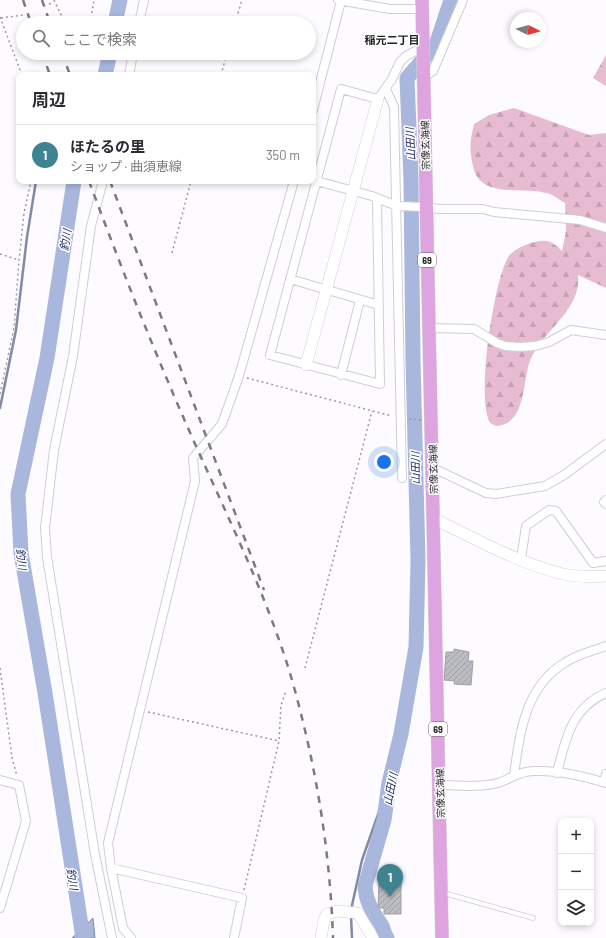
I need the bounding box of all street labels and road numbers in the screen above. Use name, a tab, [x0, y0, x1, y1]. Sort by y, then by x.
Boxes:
street label: 宗像玄海線	[419, 120, 431, 170]
road number: 69	[418, 253, 436, 267]
street label: 宗像玄海線	[427, 444, 439, 494]
road number: 69	[429, 722, 447, 736]
street label: 宗像玄海線	[434, 768, 446, 818]

